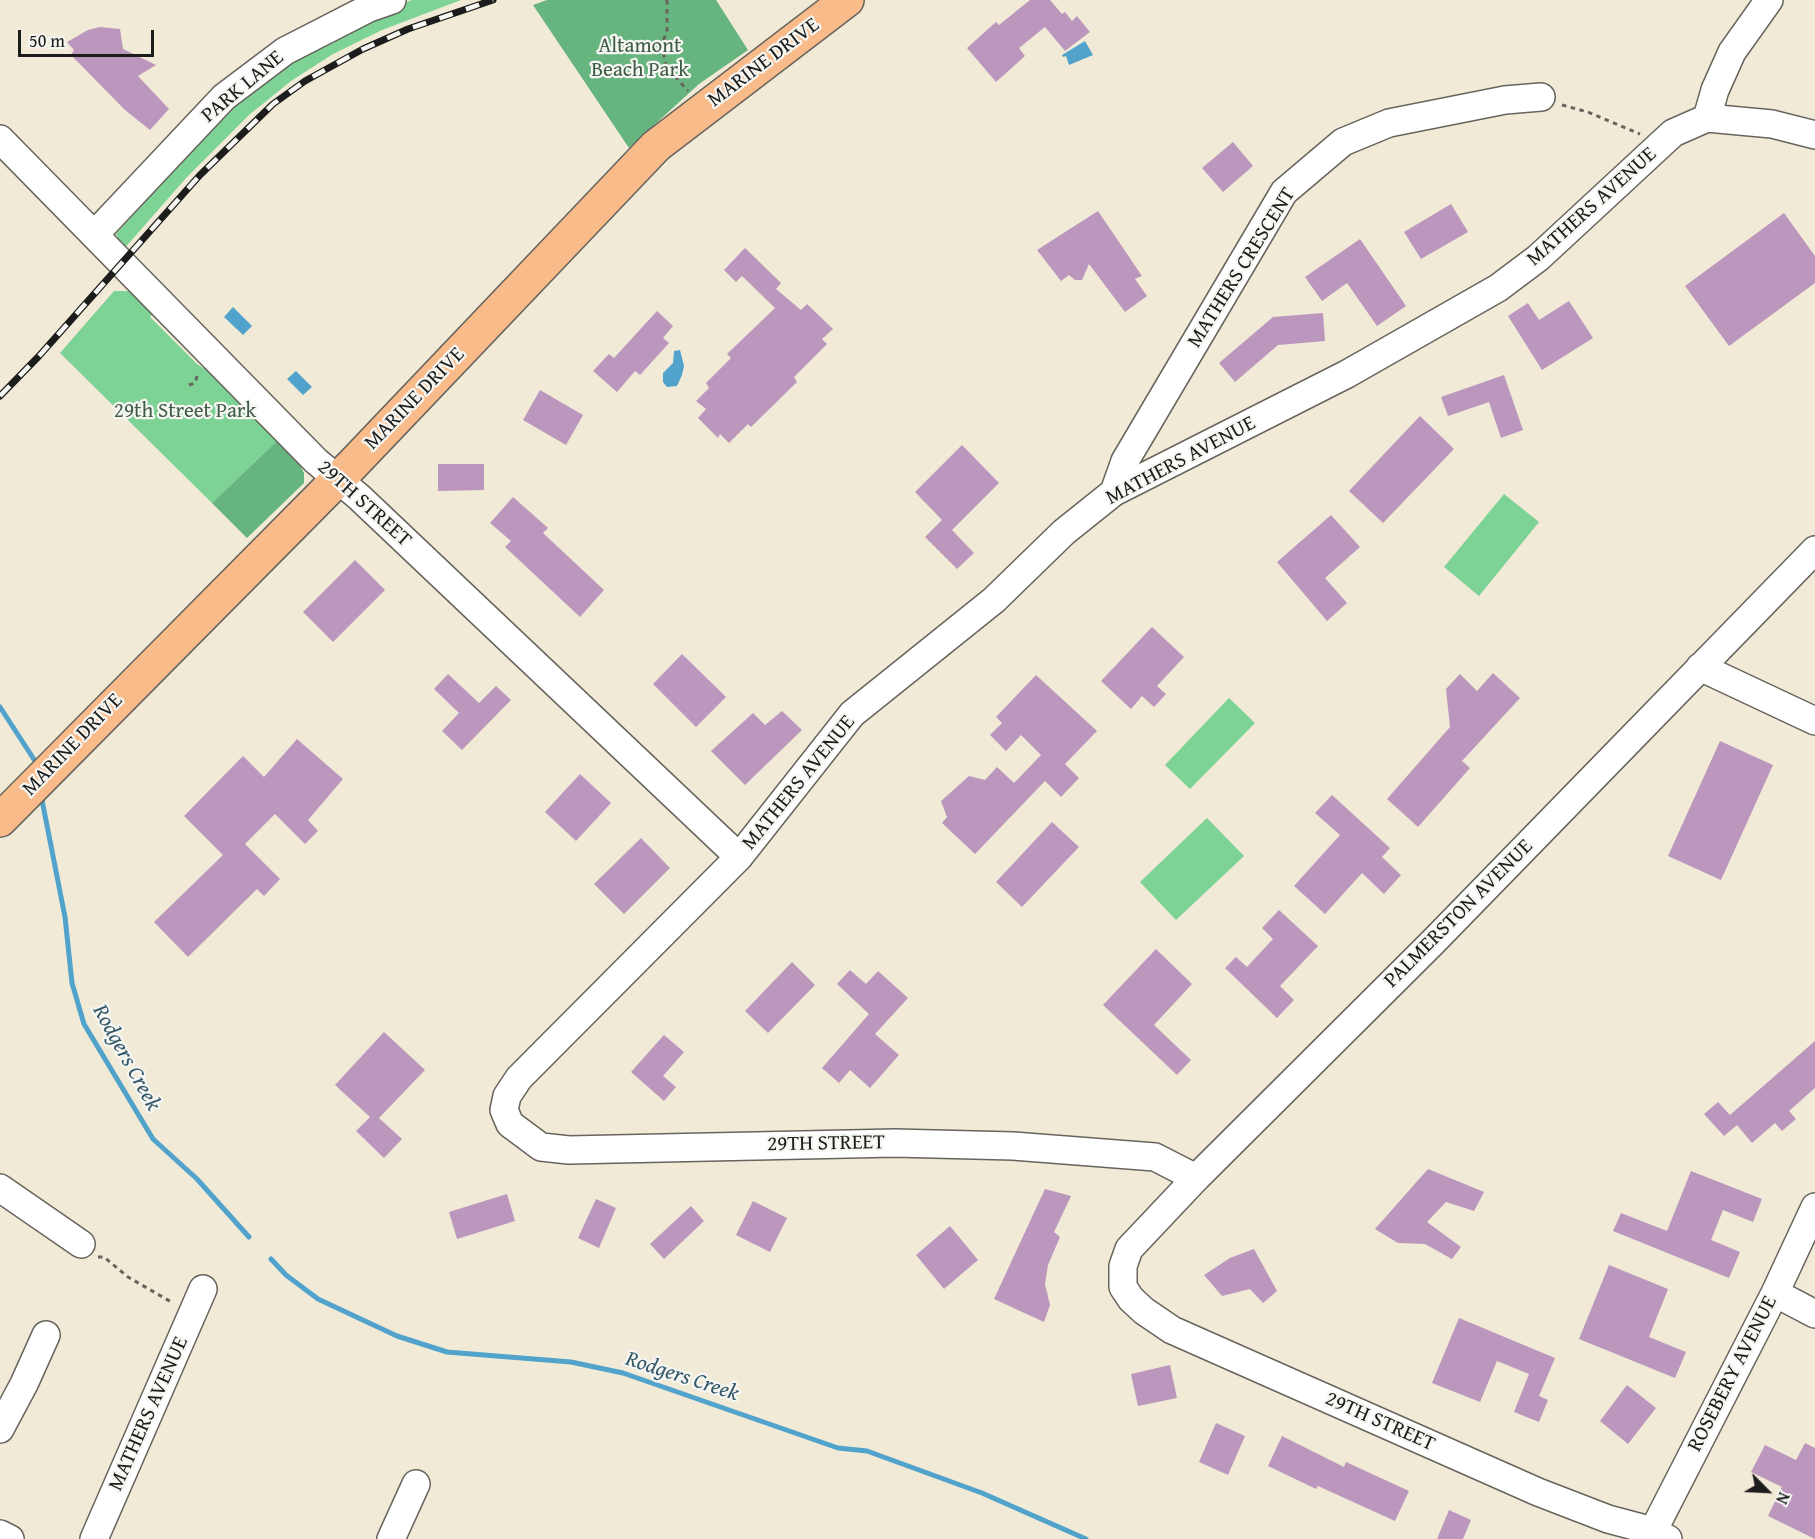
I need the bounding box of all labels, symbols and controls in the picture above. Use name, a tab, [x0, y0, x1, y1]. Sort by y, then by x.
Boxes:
street label: MARINE DRIVE	[703, 13, 825, 113]
scale bar	[21, 18, 158, 56]
text: 50 m	[29, 27, 65, 54]
park label: Altamont Beach Park	[591, 34, 689, 84]
street label: PARK LANE	[197, 45, 289, 129]
street label: MATHERS AVENUE	[1522, 142, 1662, 272]
street label: MATHERS CRESCENT	[1183, 183, 1301, 353]
street label: MARINE DRIVE	[360, 342, 470, 456]
park label: 29th Street Park	[114, 399, 256, 425]
street label: MATHERS AVENUE	[1102, 411, 1260, 511]
street label: 29TH STREET	[312, 455, 416, 553]
street label: MARINE DRIVE	[18, 688, 128, 802]
street label: MATHERS AVENUE	[737, 711, 861, 855]
street label: PALMERSTON AVENUE	[1379, 834, 1539, 994]
water label: Rodgers Creek	[86, 1000, 166, 1116]
street label: 29TH STREET	[767, 1130, 885, 1158]
street label: ROSEBERY AVENUE	[1683, 1292, 1783, 1456]
street label: MATHERS AVENUE	[104, 1333, 194, 1495]
water label: Rodgers Creek	[622, 1346, 742, 1408]
street label: 29TH STREET	[1321, 1387, 1439, 1457]
north arrow	[1737, 1461, 1797, 1521]
text: N	[1770, 1489, 1797, 1508]

